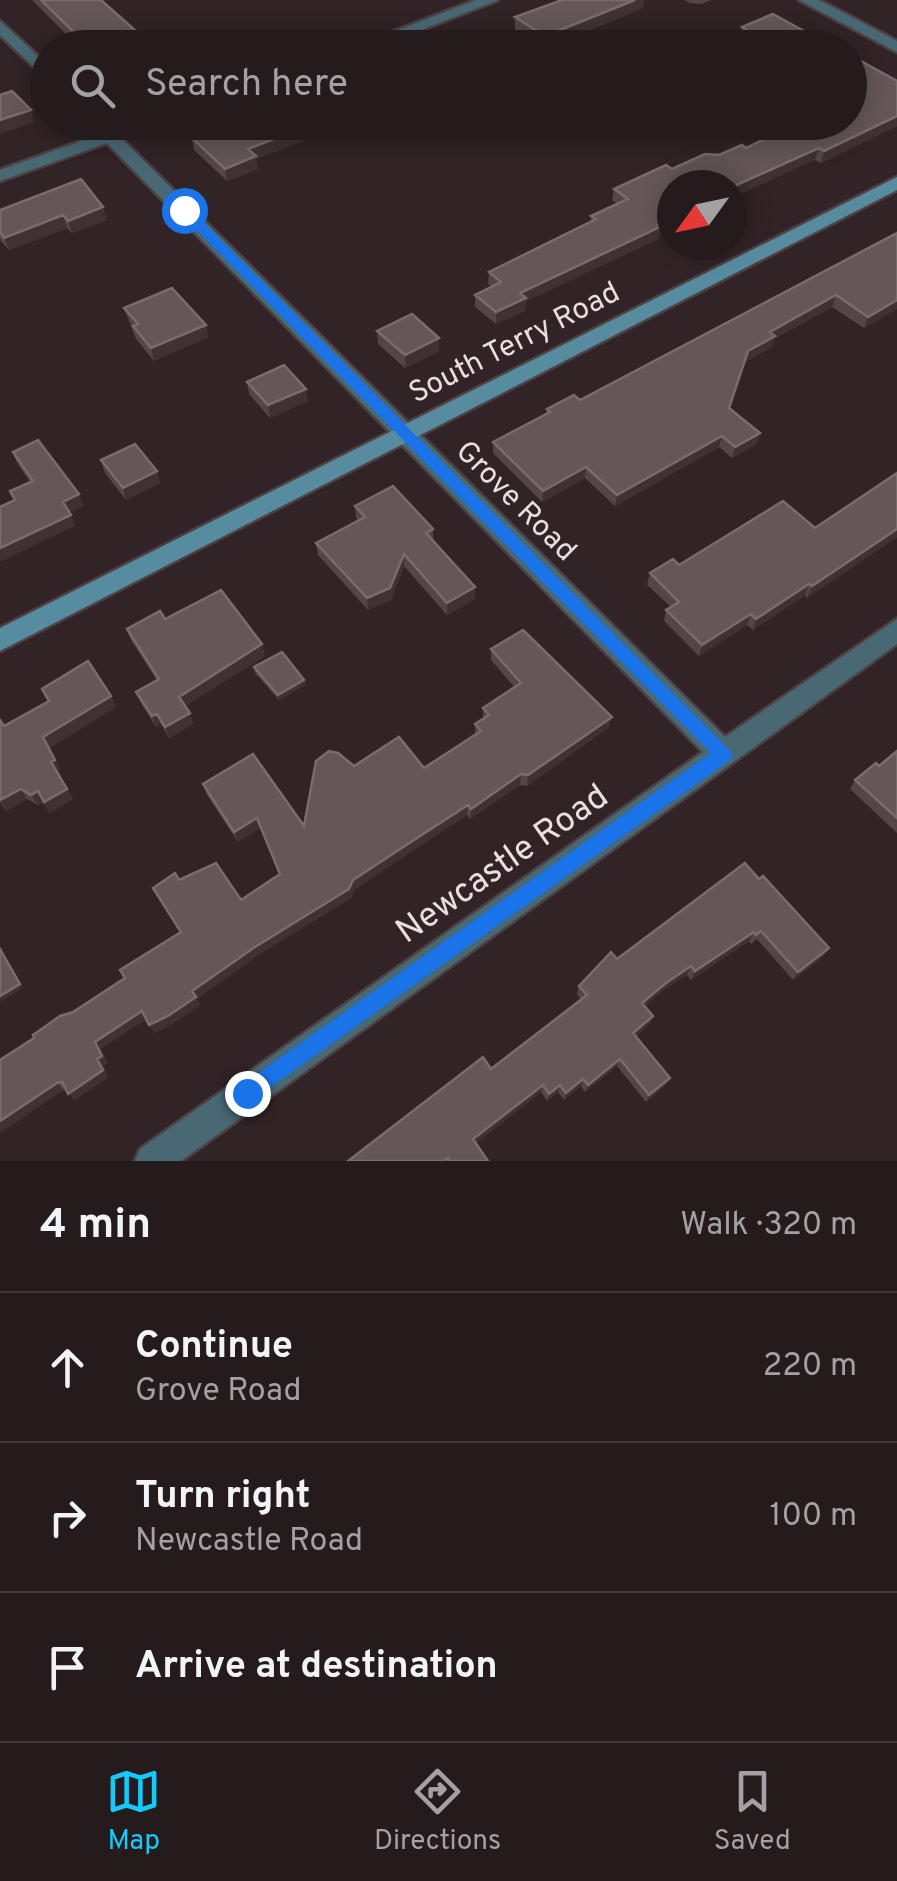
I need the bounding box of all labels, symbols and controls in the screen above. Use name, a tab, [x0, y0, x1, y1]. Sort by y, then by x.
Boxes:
search box	[30, 30, 867, 140]
icon: search	[65, 58, 120, 113]
text: Search here	[145, 61, 348, 110]
north arrow	[657, 170, 747, 260]
route start	[162, 188, 208, 234]
street label: South Terry Road	[403, 275, 627, 413]
street label: Grove Road	[447, 434, 583, 570]
street label: Newcastle Road	[388, 775, 618, 955]
route end	[225, 1071, 271, 1117]
text: 4 min	[40, 1200, 151, 1253]
text: Walk · 320 m	[680, 1206, 857, 1246]
text: Continue	[135, 1323, 293, 1372]
icon: ahead	[40, 1340, 95, 1395]
text: 220 m	[763, 1347, 857, 1387]
text: Grove Road	[135, 1372, 301, 1412]
text: Turn right	[135, 1473, 310, 1522]
icon: right	[40, 1490, 95, 1545]
text: 100 m	[770, 1497, 857, 1537]
text: Newcastle Road	[135, 1522, 363, 1562]
icon: arrive	[40, 1640, 95, 1695]
text: Arrive at destination	[135, 1643, 498, 1692]
tab: Map	[106, 1764, 161, 1860]
tab: Directions	[374, 1764, 501, 1860]
tab: Saved	[714, 1764, 791, 1860]

